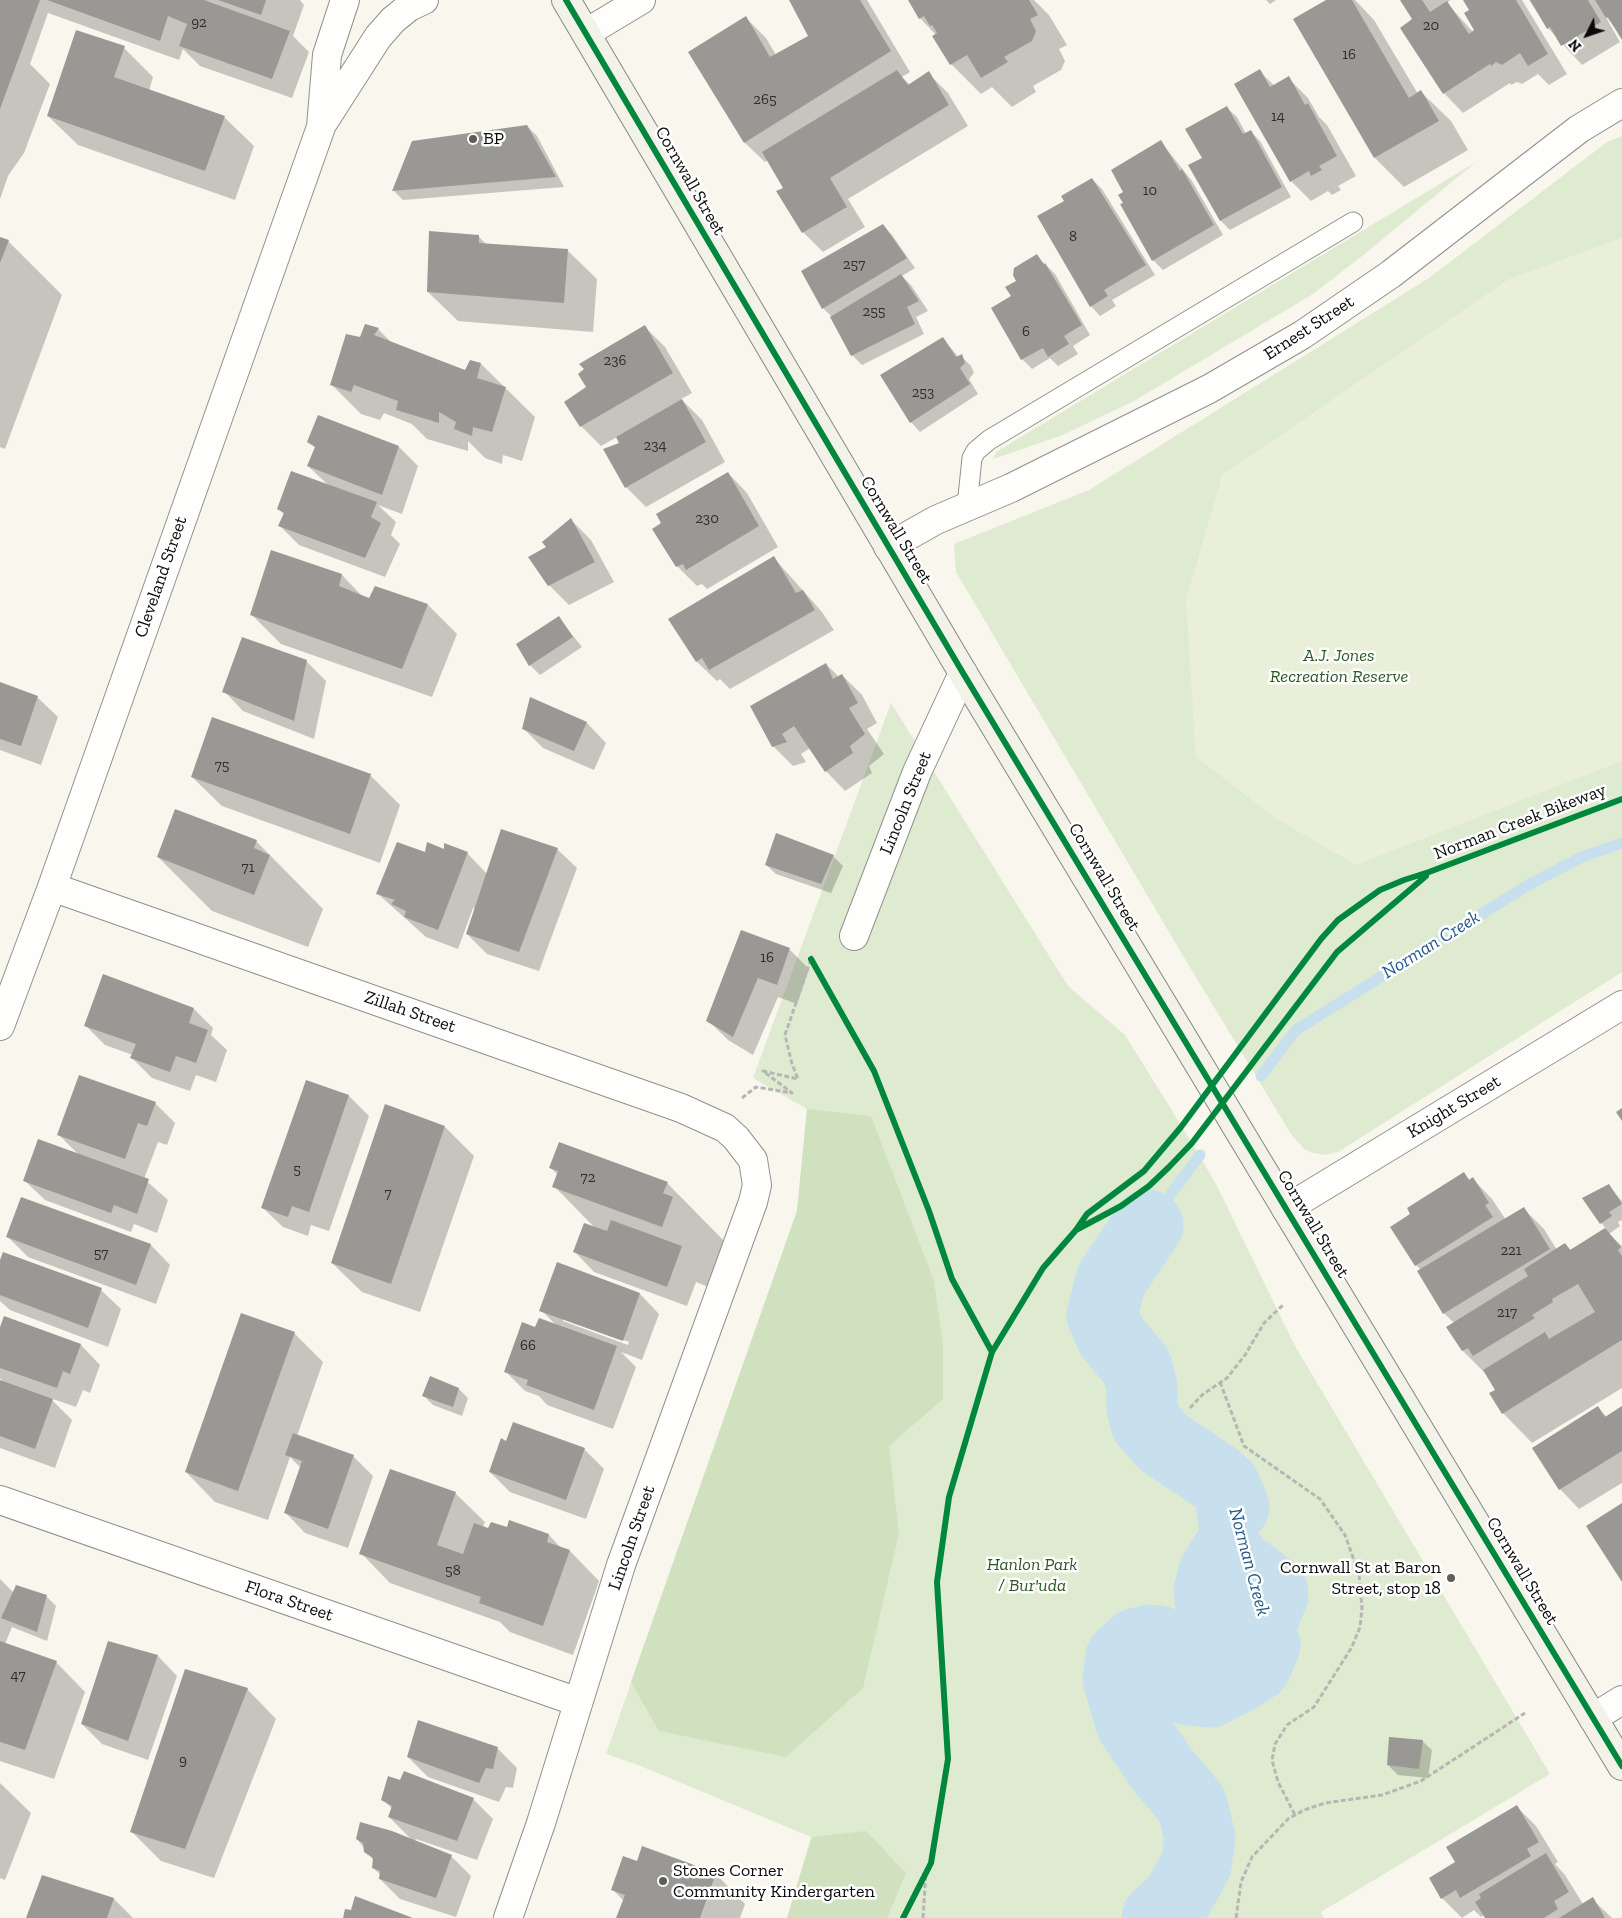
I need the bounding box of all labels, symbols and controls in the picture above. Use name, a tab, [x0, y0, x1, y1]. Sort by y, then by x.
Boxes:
north arrow	[1562, 10, 1612, 60]
house number: 92	[191, 14, 207, 32]
house number: 20	[1423, 17, 1439, 35]
text: N	[1565, 36, 1585, 55]
house number: 16	[1342, 46, 1356, 64]
house number: 265	[753, 91, 777, 109]
house number: 14	[1271, 108, 1285, 126]
street label: Cornwall Street	[650, 123, 730, 239]
place label: BP	[483, 128, 504, 150]
marker: BP	[467, 133, 479, 145]
house number: 10	[1143, 182, 1157, 200]
house number: 8	[1069, 228, 1077, 246]
house number: 257	[843, 256, 865, 274]
street label: Ernest Street	[1260, 291, 1358, 365]
house number: 255	[862, 303, 886, 321]
house number: 6	[1022, 323, 1030, 341]
house number: 236	[603, 352, 627, 370]
house number: 253	[912, 384, 934, 402]
house number: 234	[643, 437, 667, 455]
street label: Cornwall Street	[855, 472, 937, 588]
house number: 230	[695, 510, 719, 528]
street label: Cleveland Street	[130, 513, 192, 641]
park label: A.J. Jones Recreation Reserve	[1270, 645, 1408, 688]
street label: Lincoln Street	[876, 748, 936, 858]
house number: 75	[215, 757, 229, 775]
street label: Norman Creek Bikeway	[1431, 779, 1609, 865]
street label: Cornwall Street	[1063, 819, 1145, 935]
house number: 71	[242, 859, 254, 877]
water label: Norman Creek	[1378, 906, 1484, 984]
house number: 16	[760, 949, 774, 967]
street label: Zillah Street	[361, 986, 459, 1038]
street label: Knight Street	[1403, 1071, 1505, 1143]
house number: 5	[293, 1161, 301, 1179]
street label: Cornwall Street	[1272, 1166, 1354, 1282]
house number: 72	[581, 1169, 595, 1187]
house number: 7	[384, 1185, 392, 1203]
house number: 221	[1500, 1242, 1522, 1260]
house number: 57	[94, 1245, 108, 1263]
house number: 217	[1497, 1304, 1517, 1322]
house number: 66	[520, 1337, 536, 1355]
street label: Lincoln Street	[604, 1483, 660, 1593]
water label: Norman Creek	[1224, 1505, 1274, 1619]
street label: Cornwall Street	[1481, 1513, 1563, 1629]
park label: Hanlon Park / Bur'uda	[987, 1554, 1077, 1596]
place label: Cornwall St at Baron Street, stop 18	[1280, 1557, 1441, 1600]
house number: 58	[445, 1562, 461, 1580]
marker: Cornwall St at Baron Street, stop 18	[1445, 1572, 1457, 1584]
street label: Flora Street	[242, 1576, 336, 1626]
house number: 47	[11, 1667, 25, 1685]
house number: 9	[179, 1752, 187, 1770]
place label: Stones Corner Community Kindergarten	[673, 1860, 875, 1902]
marker: Stones Corner Community Kindergarten	[657, 1875, 669, 1887]

